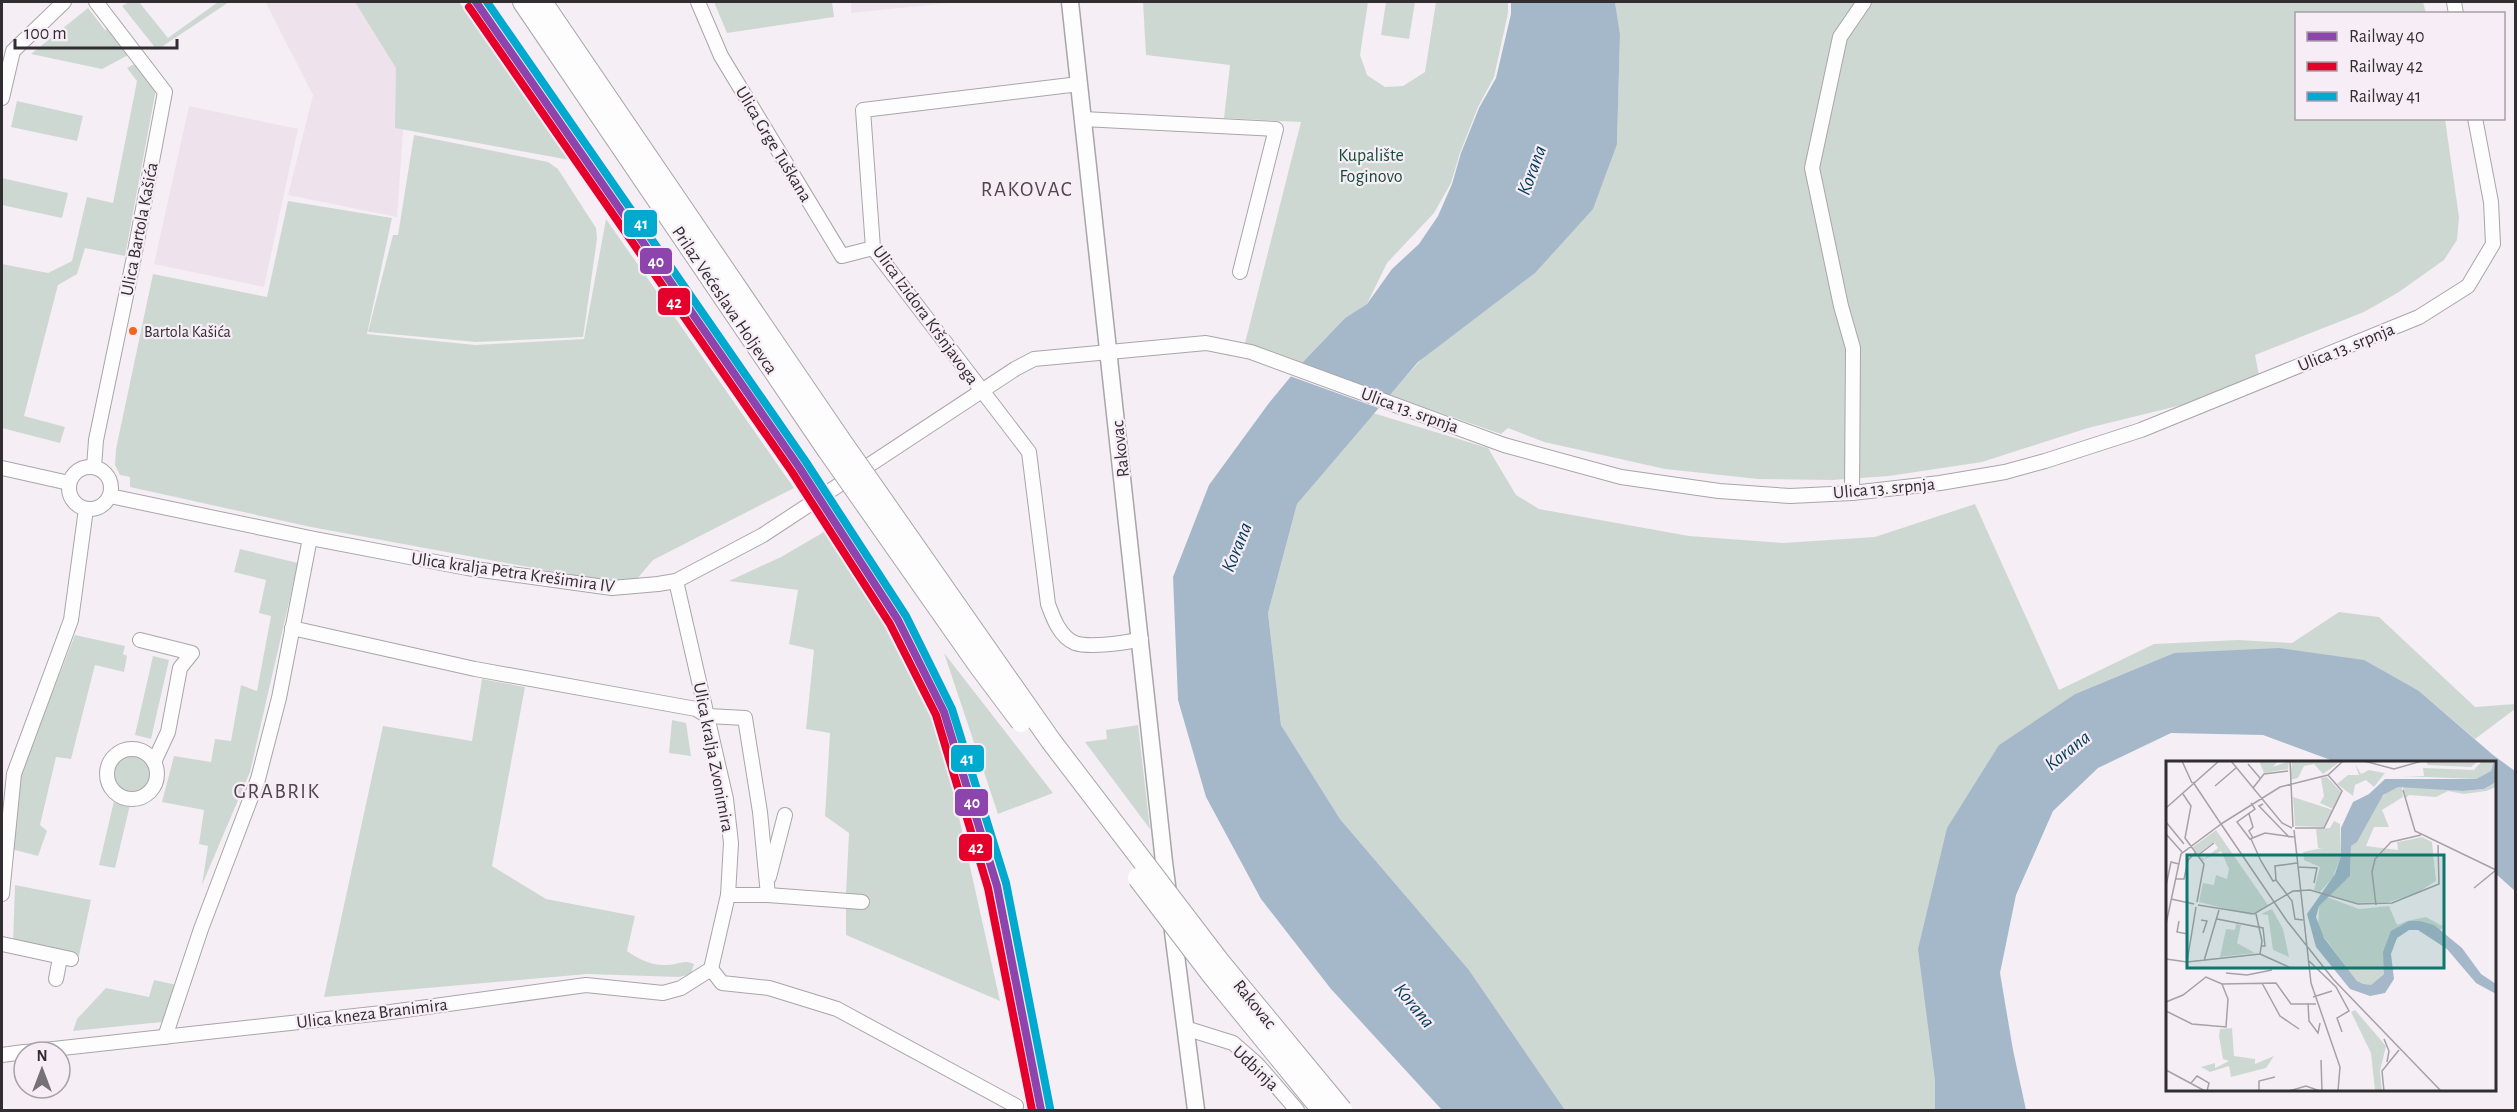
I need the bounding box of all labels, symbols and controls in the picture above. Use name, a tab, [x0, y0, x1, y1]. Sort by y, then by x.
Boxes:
scale bar	[15, 12, 177, 50]
legend	[2295, 12, 2505, 120]
text: 100 m	[24, 25, 67, 43]
text: Railway 40	[2349, 28, 2424, 46]
text: Railway 42	[2349, 58, 2423, 76]
street label: Ulica Grge Tuškana	[732, 84, 815, 205]
text: Railway 41	[2349, 88, 2421, 106]
water label: Korana	[1514, 143, 1550, 198]
park label: Kupalište Foginovo	[1338, 147, 1404, 186]
street label: Ulica Bartola Kašića	[118, 161, 162, 298]
district label: RAKOVAC	[981, 179, 1073, 200]
line badge: 41	[623, 209, 658, 238]
text: 41	[634, 216, 648, 232]
street label: Prilaz Većeslava Holjevca	[668, 223, 780, 378]
street label: Ulica Izidora Kršnjavoga	[869, 243, 982, 388]
line badge: 40	[639, 247, 673, 275]
text: 40	[648, 254, 664, 270]
line badge: 42	[657, 287, 691, 316]
text: 42	[666, 295, 682, 311]
street label: Ulica 13. srpnja	[2295, 320, 2397, 375]
place label: Bartola Kašića	[144, 324, 231, 340]
marker: Bartola Kašića	[127, 325, 139, 337]
street label: Ulica 13. srpnja	[1358, 385, 1461, 437]
street label: Rakovac	[1109, 420, 1133, 478]
street label: Ulica 13. srpnja	[1832, 476, 1936, 502]
water label: Korana	[1218, 520, 1256, 575]
street label: Ulica kralja Petra Krešimira IV	[410, 550, 617, 596]
street label: Ulica kralja Zvonimira	[690, 681, 736, 834]
water label: Korana	[2041, 727, 2094, 775]
line badge: 41	[950, 744, 985, 773]
text: 41	[960, 751, 974, 767]
inset map	[2166, 761, 2496, 1091]
district label: GRABRIK	[234, 781, 320, 802]
line badge: 40	[954, 788, 989, 817]
text: 40	[964, 795, 980, 811]
line badge: 42	[958, 833, 993, 862]
text: 42	[968, 840, 984, 856]
street label: Rakovac	[1229, 977, 1279, 1032]
water label: Korana	[1390, 979, 1438, 1032]
street label: Ulica kneza Branimira	[295, 996, 449, 1032]
north arrow	[12, 1040, 72, 1100]
street label: Udbinja	[1229, 1043, 1282, 1095]
text: N	[36, 1048, 48, 1064]

